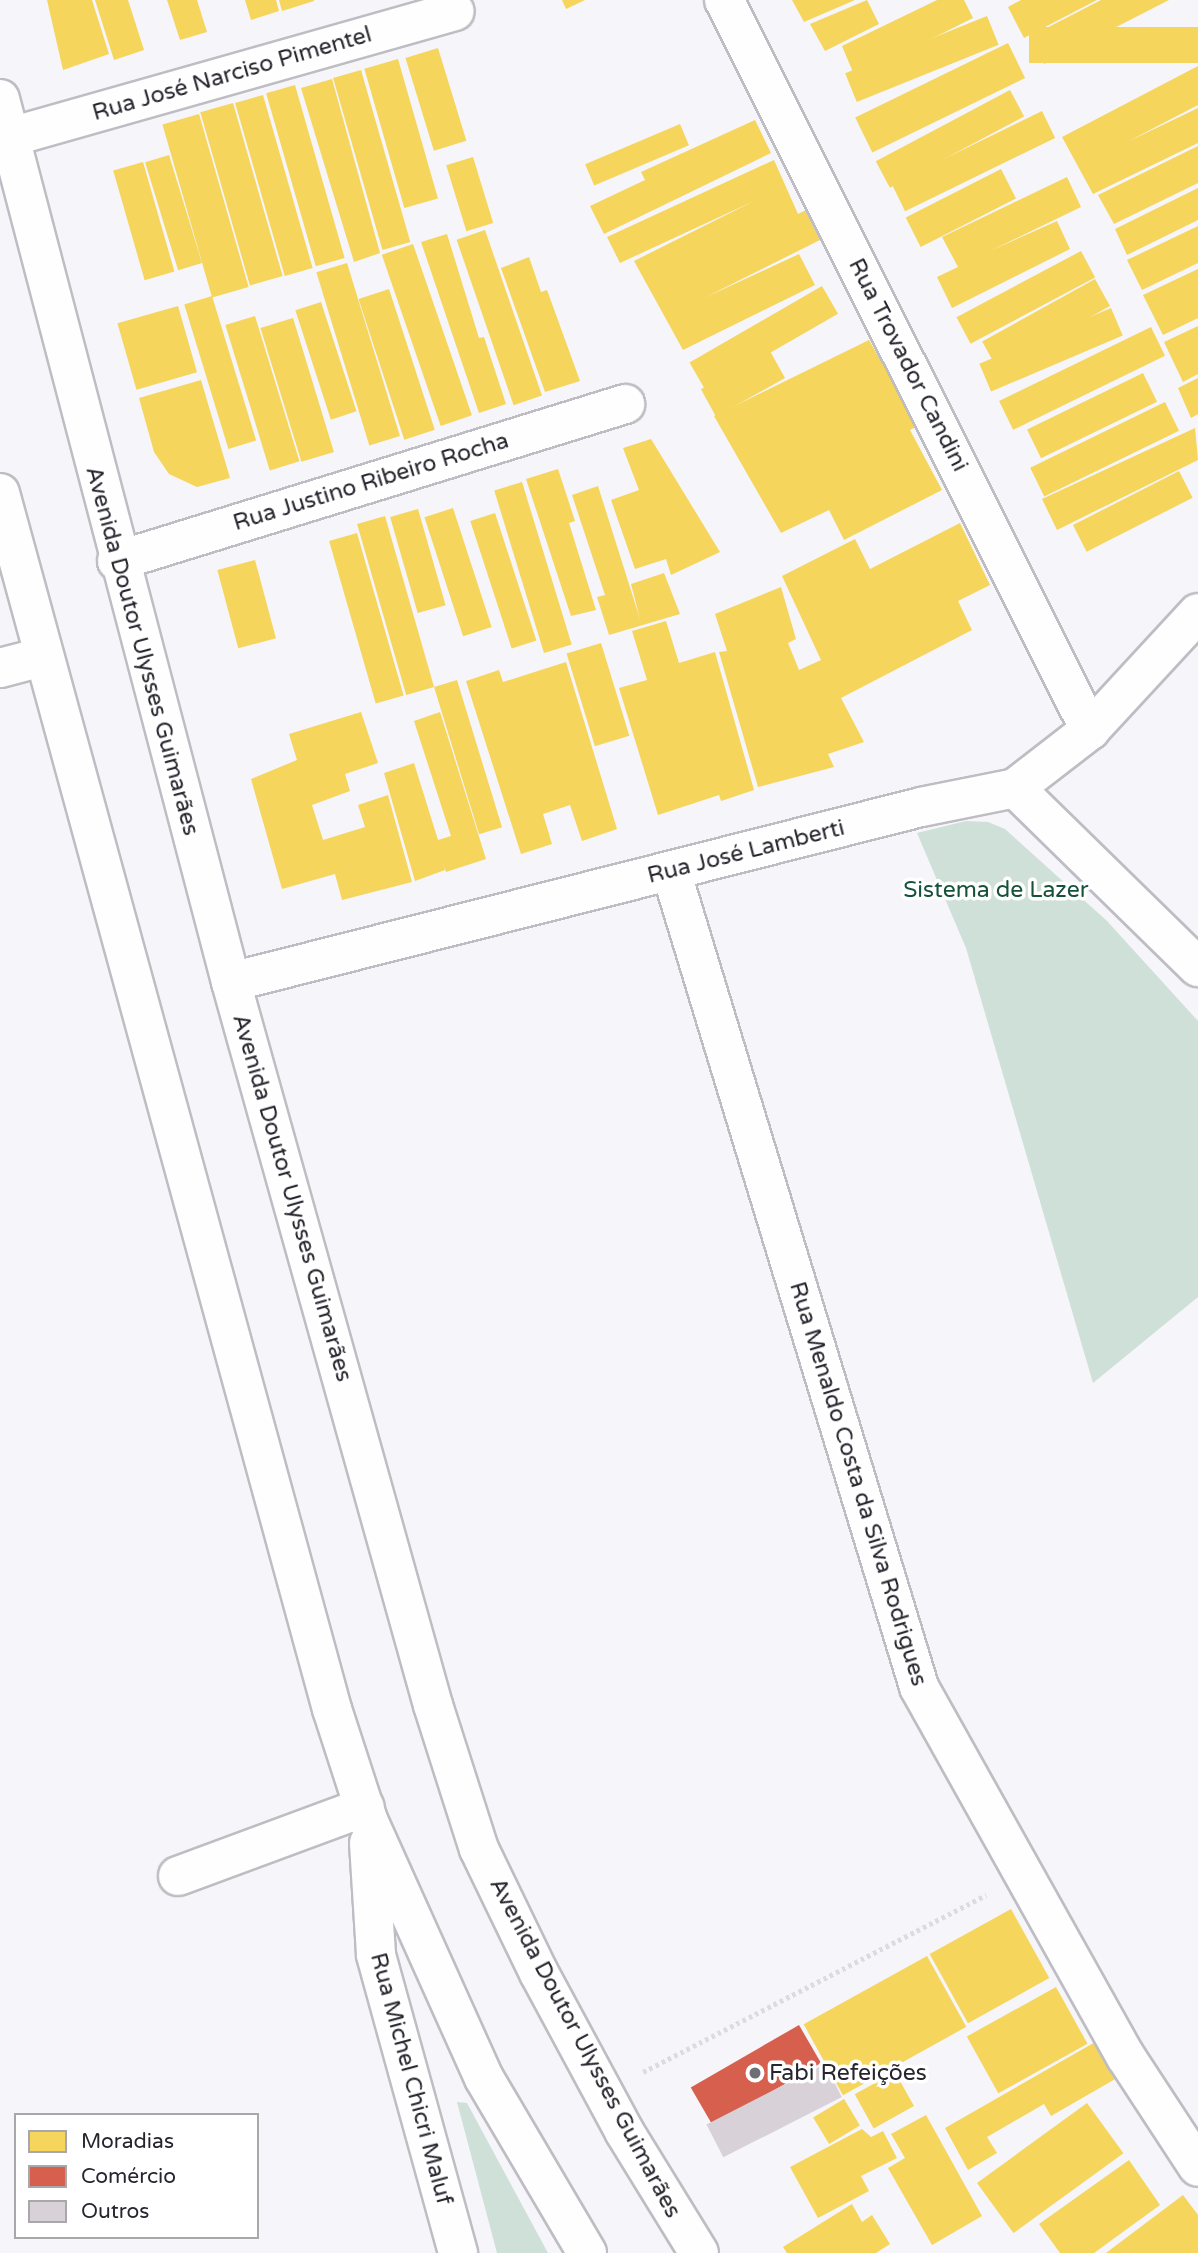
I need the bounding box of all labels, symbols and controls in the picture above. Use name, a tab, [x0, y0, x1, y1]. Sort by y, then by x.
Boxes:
street label: Rua José Narciso Pimentel	[89, 21, 375, 127]
street label: Rua Trovador Candini	[842, 254, 974, 476]
street label: Rua Justino Ribeiro Rocha	[230, 427, 512, 537]
street label: Avenida Doutor Ulysses Guimarães	[79, 463, 205, 839]
street label: Rua José Lamberti	[645, 814, 847, 890]
park label: Sistema de Lazer	[903, 876, 1089, 904]
street label: Avenida Doutor Ulysses Guimarães	[226, 1011, 358, 1385]
street label: Rua Menaldo Costa da Silva Rodrigues	[783, 1278, 933, 1690]
street label: Avenida Doutor Ulysses Guimarães	[483, 1873, 687, 2223]
street label: Rua Michel Chicri Maluf	[364, 1950, 458, 2208]
place label: Fabi Refeições	[769, 2059, 927, 2087]
marker: Fabi Refeições	[747, 2065, 763, 2081]
legend	[14, 2113, 259, 2239]
text: Moradias	[81, 2129, 174, 2154]
text: Comércio	[81, 2164, 176, 2189]
text: Outros	[81, 2199, 149, 2224]

